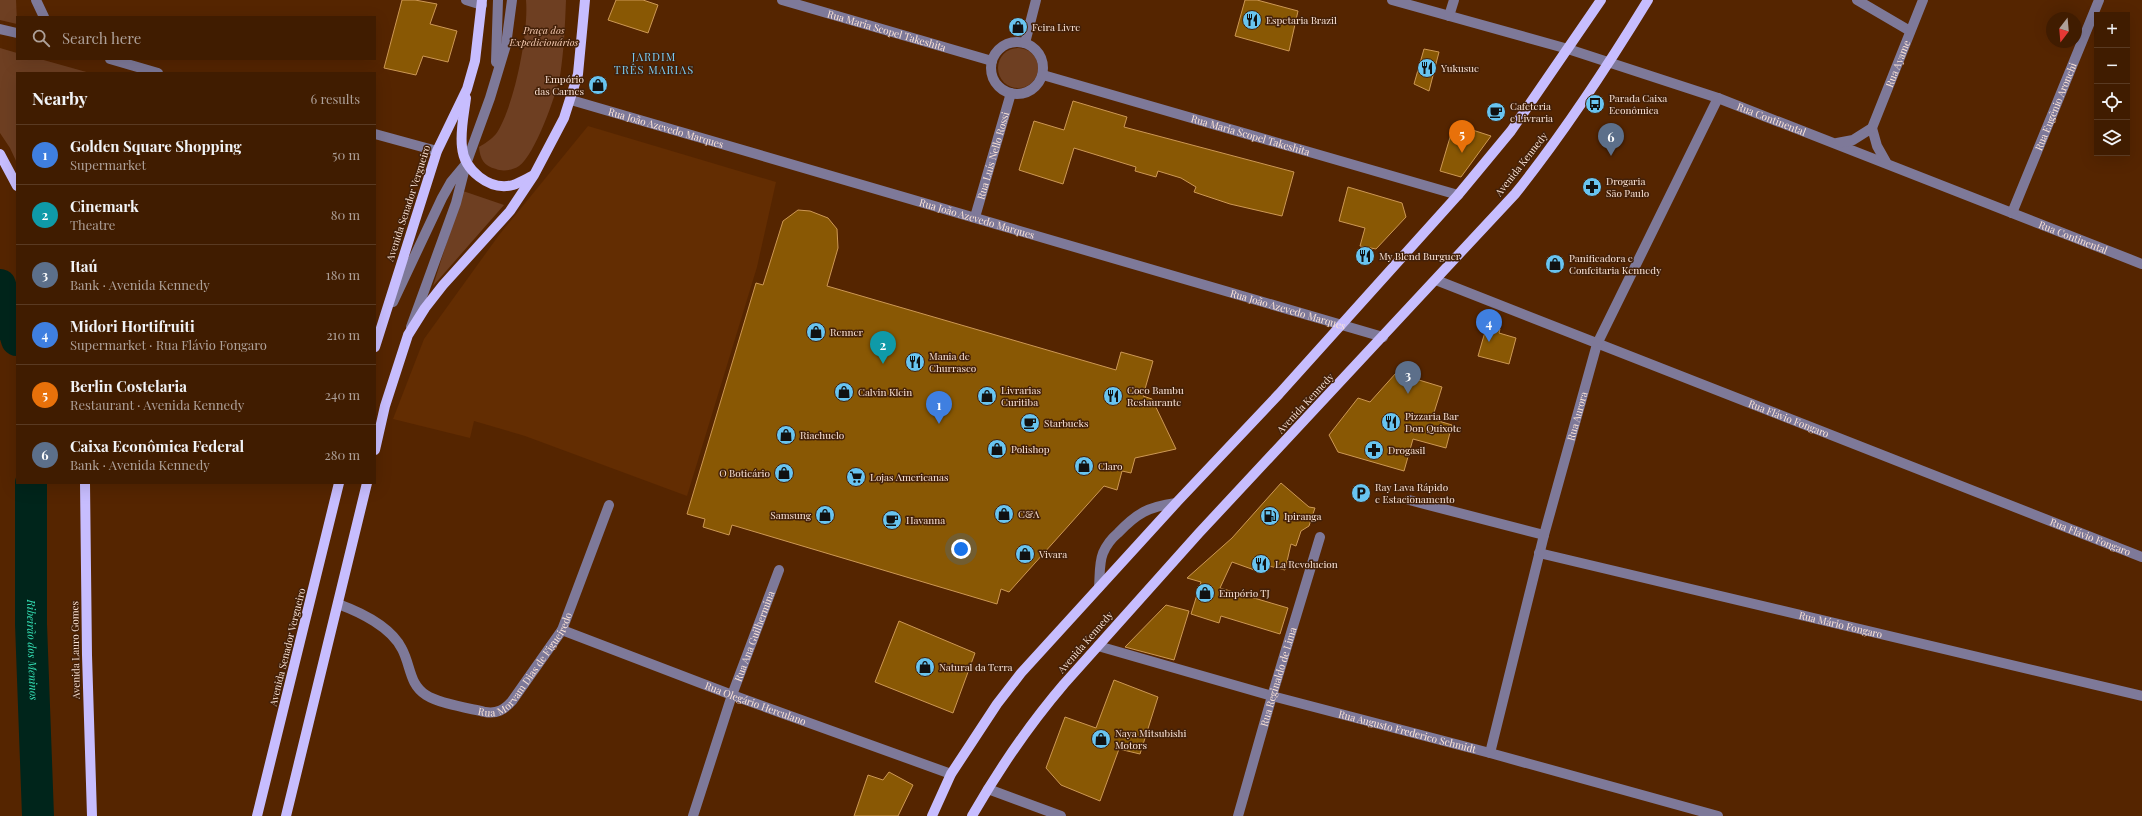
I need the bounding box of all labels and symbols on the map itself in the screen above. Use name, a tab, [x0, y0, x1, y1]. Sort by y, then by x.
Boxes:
street label: Rua Maria Scopel Takeshita	[826, 7, 948, 54]
restaurant icon: Espetaria Brazil	[1241, 9, 1263, 31]
north arrow	[2046, 12, 2082, 48]
place label: Espetaria Brazil	[1266, 13, 1337, 27]
shop icon: Feira Livre	[1007, 16, 1029, 38]
place label: Feira Livre	[1032, 20, 1080, 34]
park label: Praça dos Expedicionários	[509, 23, 579, 49]
street label: Rua Ayame	[1882, 38, 1913, 89]
district label: JARDIM TRÊS MARIAS	[614, 49, 694, 77]
restaurant icon: Yukusue	[1416, 57, 1438, 79]
street label: Rua Eugênio Aronchi	[2031, 60, 2080, 153]
place label: Yukusue	[1440, 61, 1479, 75]
place label: Empório das Carnes	[534, 72, 585, 98]
shop icon: Empório das Carnes	[587, 74, 609, 96]
place label: Parada Caixa Econômica	[1609, 91, 1667, 117]
bus stop icon: Parada Caixa Econômica	[1584, 93, 1606, 115]
place label: Cafeteria e Livraria	[1510, 99, 1553, 125]
street label: Rua Continental	[1735, 99, 1808, 139]
cafe icon: Cafeteria e Livraria	[1485, 101, 1507, 123]
street label: Rua João Azevedo Marques	[607, 104, 725, 151]
street label: Rua Luís Nello Rossi	[973, 110, 1012, 201]
street label: Rua Maria Scopel Takeshita	[1189, 111, 1312, 159]
pin: 5	[1449, 120, 1475, 153]
pin: 6	[1598, 123, 1624, 156]
street label: Avenida Kennedy	[1491, 129, 1550, 200]
street label: Avenida Senador Vergueiro	[382, 143, 434, 264]
place label: Drogaria São Paulo	[1606, 174, 1650, 200]
pharmacy icon: Drogaria São Paulo	[1581, 176, 1603, 198]
street label: Rua João Azevedo Marques	[918, 195, 1036, 242]
street label: Rua Continental	[2037, 217, 2110, 257]
restaurant icon: My Blend Burguer	[1354, 245, 1376, 267]
place label: My Blend Burguer	[1379, 249, 1461, 263]
place label: Panificadora e Confeitaria Kennedy	[1569, 251, 1661, 277]
shop icon: Panificadora e Confeitaria Kennedy	[1544, 253, 1566, 275]
street label: Rua João Azevedo Marques	[1229, 286, 1347, 333]
pin: 4	[1476, 309, 1502, 342]
shop icon: Renner	[805, 321, 827, 343]
place label: Renner	[830, 325, 864, 339]
pin: 2	[870, 331, 896, 364]
place label: Mania de Churrasco	[929, 349, 977, 375]
restaurant icon: Mania de Churrasco	[904, 351, 926, 373]
pin: 3	[1395, 361, 1421, 394]
street label: Avenida Kennedy	[1273, 370, 1337, 437]
shop icon: Calvin Klein	[833, 381, 855, 403]
place label: Livrarias Curitiba	[1001, 383, 1041, 409]
place label: Coco Bambu Restaurante	[1127, 383, 1184, 409]
place label: Calvin Klein	[858, 385, 912, 399]
shop icon: Livrarias Curitiba	[976, 385, 998, 407]
restaurant icon: Coco Bambu Restaurante	[1102, 385, 1124, 407]
street label: Rua Aurora	[1564, 390, 1590, 442]
pin: 1	[926, 391, 952, 424]
street label: Rua Flávio Fongaro	[1746, 396, 1832, 441]
place label: Pizzaria Bar Don Quixote	[1405, 409, 1461, 435]
restaurant icon: Pizzaria Bar Don Quixote	[1380, 411, 1402, 433]
cafe icon: Starbucks	[1019, 412, 1041, 434]
place label: Starbucks	[1044, 416, 1088, 430]
shop icon: Riachuelo	[775, 424, 797, 446]
place label: Riachuelo	[800, 428, 845, 442]
shop icon: Polishop	[986, 438, 1008, 460]
pharmacy icon: Drogasil	[1363, 439, 1385, 461]
place label: Polishop	[1011, 442, 1050, 456]
place label: Drogasil	[1388, 443, 1426, 457]
shop icon: Claro	[1073, 455, 1095, 477]
place label: Claro	[1098, 459, 1123, 473]
shop icon: O Boticário	[773, 462, 795, 484]
place label: O Boticário	[719, 466, 771, 480]
supermarket icon: Lojas Americanas	[845, 466, 867, 488]
place label: Lojas Americanas	[870, 470, 949, 484]
place label: Ray Lava Rápido e Estacionamento	[1375, 480, 1455, 506]
parking icon: Ray Lava Rápido e Estacionamento	[1350, 482, 1372, 504]
shop icon: C&A	[993, 503, 1015, 525]
shop icon: Samsung	[814, 504, 836, 526]
fuel station icon: Ipiranga	[1259, 505, 1281, 527]
place label: C&A	[1018, 507, 1040, 521]
place label: Samsung	[770, 508, 812, 522]
cafe icon: Havanna	[881, 509, 903, 531]
place label: Ipiranga	[1284, 509, 1322, 523]
place label: Havanna	[906, 513, 945, 527]
street label: Rua Flávio Fongaro	[2048, 515, 2133, 559]
your location	[951, 539, 971, 559]
shop icon: Vivara	[1014, 543, 1036, 565]
place label: Vivara	[1038, 547, 1067, 561]
restaurant icon: La Revolucion	[1250, 553, 1272, 575]
place label: La Revolucion	[1275, 557, 1338, 571]
shop icon: Empório TJ	[1194, 582, 1216, 604]
street label: Avenida Senador Vergueiro	[265, 586, 309, 709]
place label: Empório TJ	[1219, 586, 1270, 600]
street label: Rua Ana Guilhermina	[731, 589, 778, 683]
water label: Ribeirão dos Meninos	[24, 599, 42, 701]
street label: Avenida Lauro Gomes	[67, 601, 83, 700]
street label: Avenida Kennedy	[1054, 608, 1116, 677]
street label: Rua Mário Fongaro	[1797, 608, 1884, 641]
street label: Rua Morvam Dias de Figueiredo	[477, 610, 575, 720]
street label: Rua Reginaldo de Lima	[1257, 625, 1299, 728]
shop icon: Natural da Terra	[914, 656, 936, 678]
place label: Natural da Terra	[939, 660, 1013, 674]
street label: Rua Olegário Herculano	[703, 678, 809, 728]
street label: Rua Augusto Frederico Schmidt	[1337, 707, 1478, 756]
place label: Naya Mitsubishi Motors	[1115, 726, 1186, 752]
shop icon: Naya Mitsubishi Motors	[1090, 728, 1112, 750]

